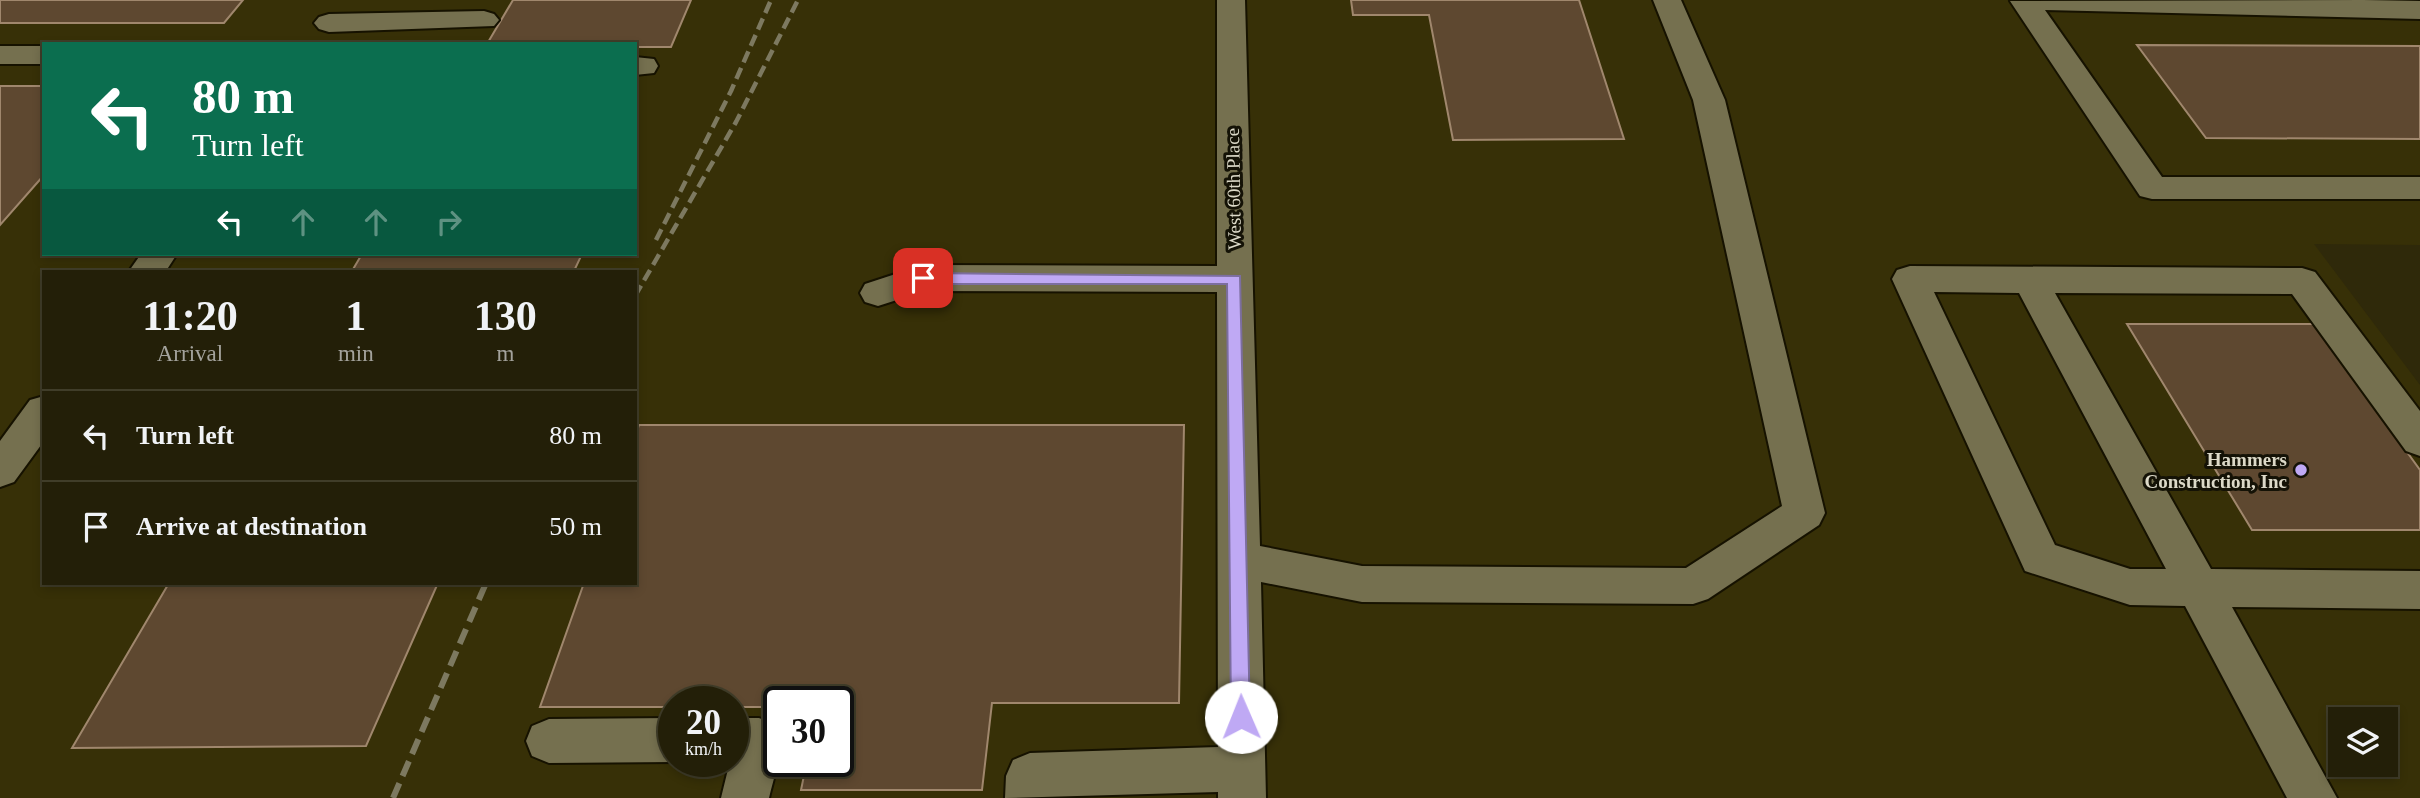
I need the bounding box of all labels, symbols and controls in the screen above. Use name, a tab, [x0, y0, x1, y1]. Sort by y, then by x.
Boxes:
text: 80 m	[192, 69, 294, 124]
icon: left	[77, 70, 168, 161]
text: Turn left	[192, 127, 304, 163]
street label: West 60th Place	[1222, 128, 1245, 250]
icon: left	[211, 203, 249, 241]
icon: ahead	[284, 203, 322, 241]
icon: ahead	[357, 203, 395, 241]
icon: right	[430, 203, 468, 241]
pin	[893, 248, 953, 308]
icon: arrive	[904, 259, 942, 297]
text: 11:20	[142, 293, 238, 339]
text: 1	[345, 293, 366, 339]
text: 130	[474, 293, 537, 339]
text: Arrival	[157, 341, 223, 366]
text: min	[338, 341, 374, 366]
text: m	[496, 341, 514, 366]
icon: left	[77, 417, 115, 455]
text: Turn left	[136, 421, 234, 450]
text: 80 m	[549, 421, 602, 450]
place label: Hammers Construction, Inc	[2144, 449, 2287, 492]
marker: Hammers Construction, Inc	[2293, 462, 2309, 478]
icon: arrive	[77, 508, 115, 546]
text: Arrive at destination	[136, 512, 367, 541]
text: 50 m	[549, 512, 602, 541]
position arrow	[1204, 680, 1278, 754]
speed limit sign: 30	[763, 686, 854, 777]
text: 20	[686, 703, 721, 742]
map controls	[2328, 707, 2398, 777]
button: layers	[2328, 707, 2398, 777]
text: km/h	[685, 739, 722, 759]

